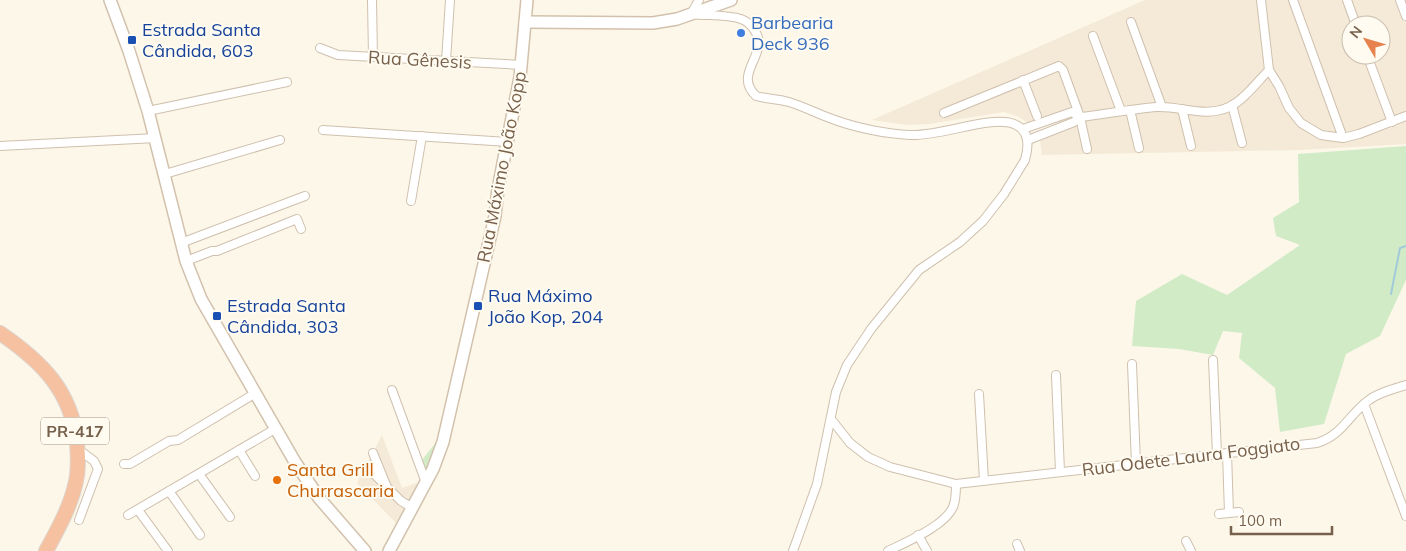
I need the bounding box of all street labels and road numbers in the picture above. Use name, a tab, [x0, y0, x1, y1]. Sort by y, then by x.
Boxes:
street label: Rua Gênesis	[368, 45, 473, 74]
street label: Rua Máximo João Kopp	[472, 69, 531, 264]
road number: PR-417	[41, 418, 109, 444]
street label: Rua Odete Laura Foggiato	[1080, 432, 1301, 481]

